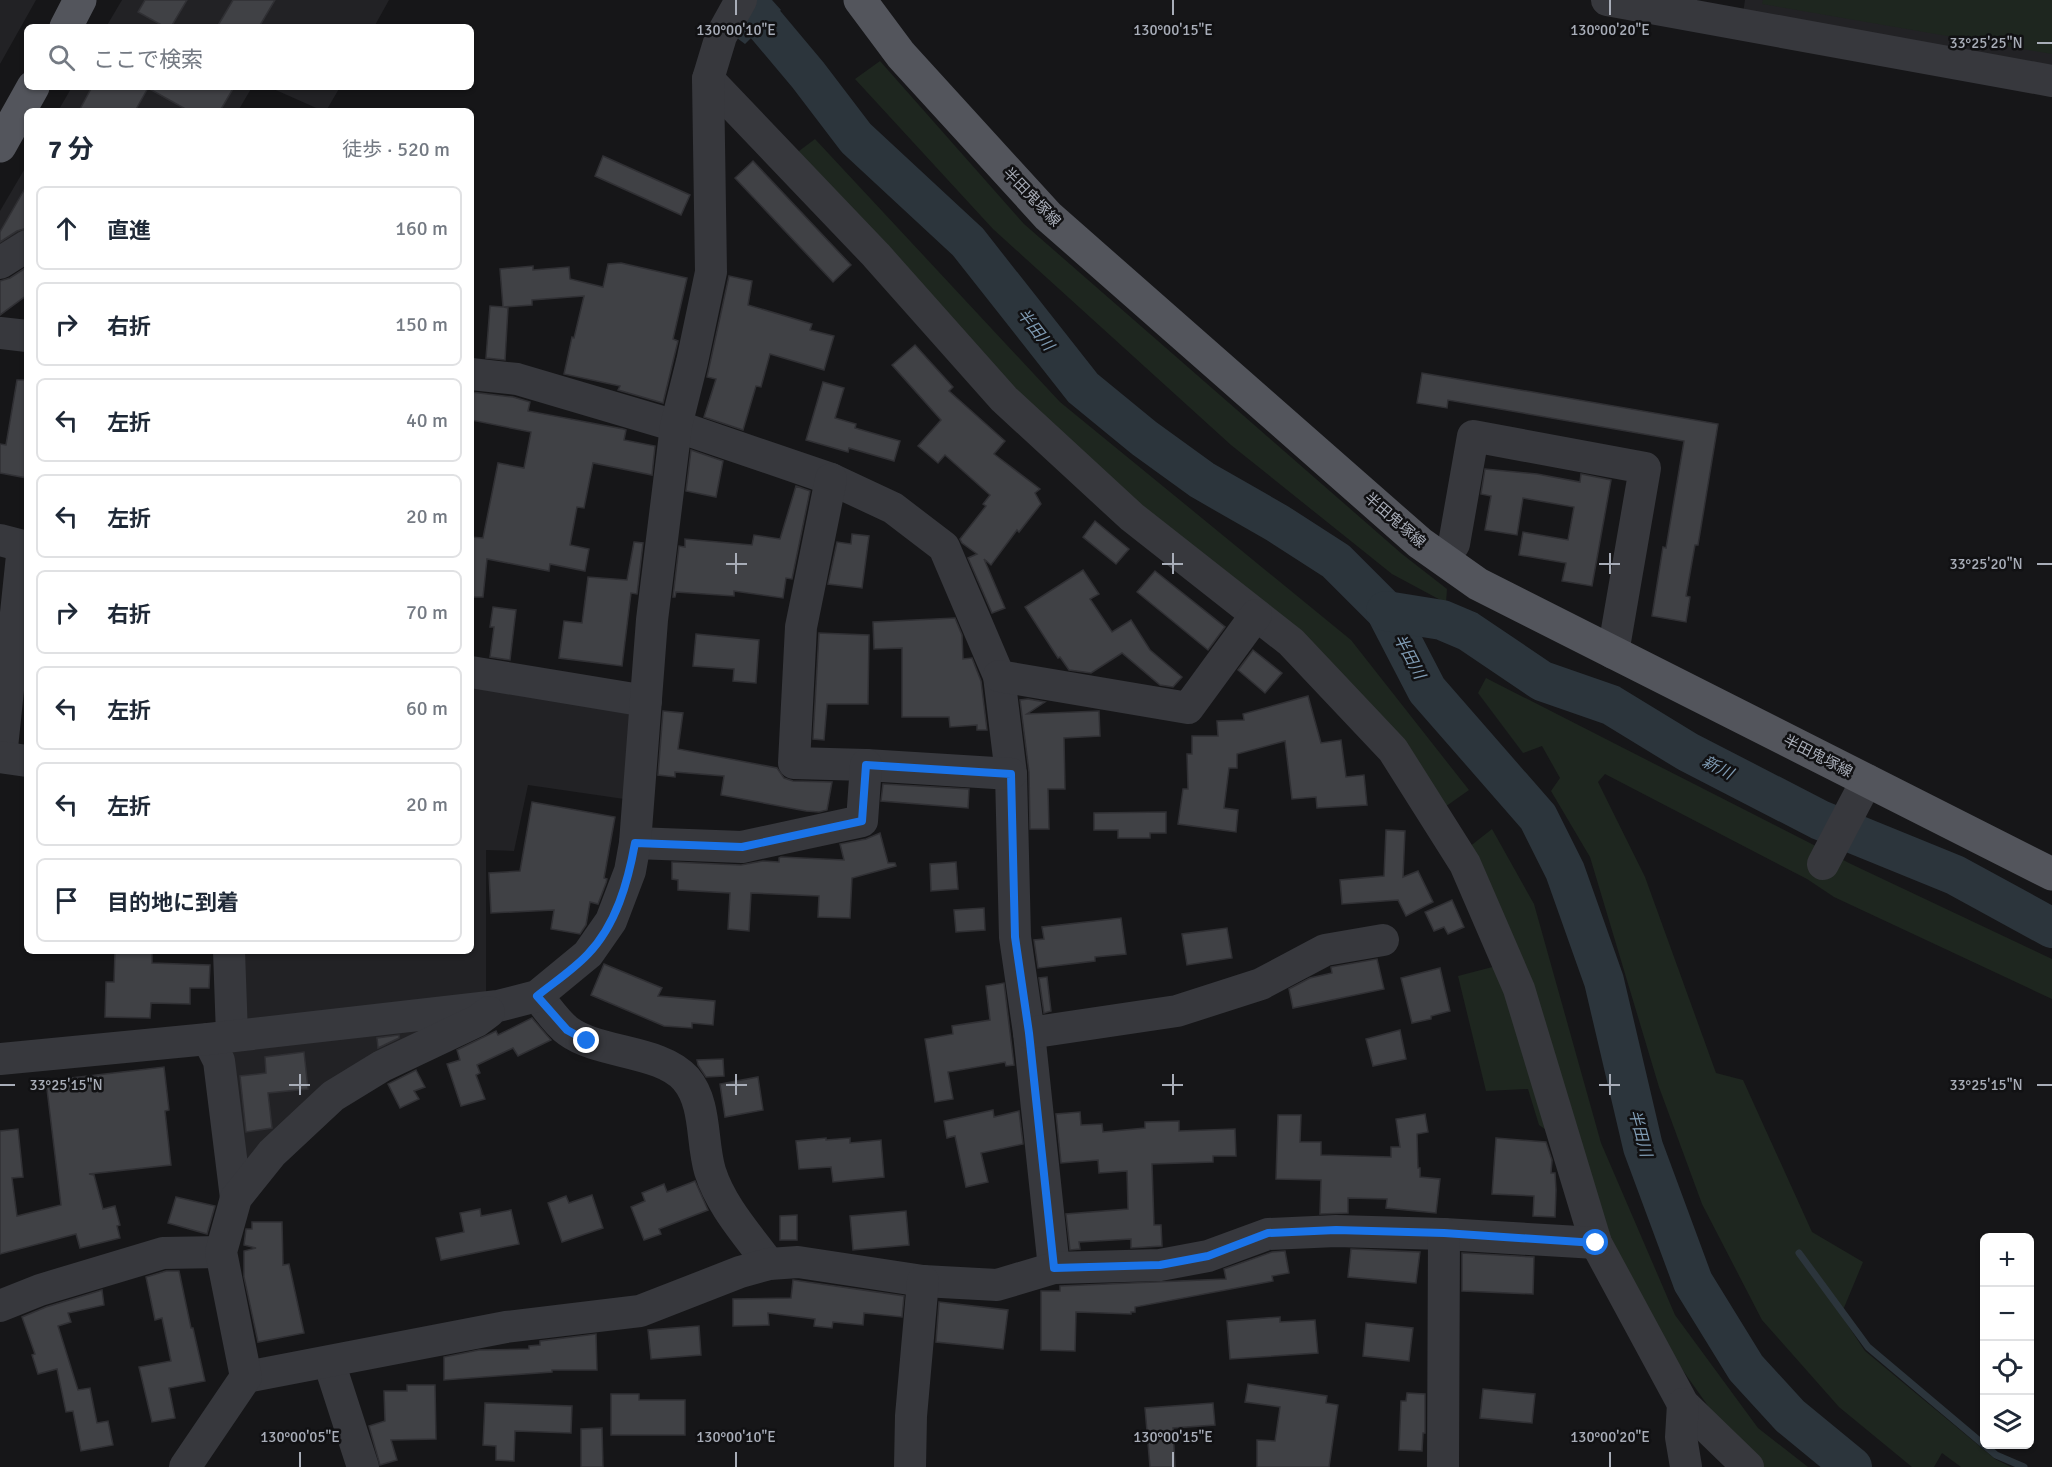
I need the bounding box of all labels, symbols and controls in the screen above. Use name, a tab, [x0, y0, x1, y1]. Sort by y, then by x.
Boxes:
text: 130°00'10"E	[696, 21, 776, 39]
text: 130°00'15"E	[1133, 21, 1213, 39]
text: 130°00'20"E	[1570, 21, 1650, 39]
search box	[24, 24, 474, 90]
text: 33°25'25"N	[1949, 34, 2023, 52]
icon: search	[45, 41, 78, 74]
text: ここで検索	[93, 46, 203, 73]
text: 7 分	[48, 134, 94, 166]
text: 徒歩 · 520 m	[342, 137, 450, 162]
street label: 半田鬼塚線	[999, 164, 1065, 230]
icon: ahead	[50, 212, 83, 245]
text: 160 m	[395, 216, 448, 241]
text: 直進	[107, 217, 151, 244]
water label: 半田川	[1013, 305, 1059, 356]
icon: right	[50, 308, 83, 341]
text: 150 m	[395, 312, 448, 337]
text: 右折	[107, 313, 151, 340]
icon: left	[50, 404, 83, 437]
text: 40 m	[406, 408, 448, 433]
text: 左折	[107, 409, 151, 436]
street label: 半田鬼塚線	[1361, 489, 1429, 551]
icon: left	[50, 500, 83, 533]
text: 20 m	[406, 504, 448, 529]
text: 左折	[107, 505, 151, 532]
text: 33°25'20"N	[1949, 555, 2023, 573]
icon: right	[50, 596, 83, 629]
text: 70 m	[406, 600, 448, 625]
text: 右折	[107, 601, 151, 628]
water label: 半田川	[1389, 631, 1430, 684]
icon: left	[50, 692, 83, 725]
text: 60 m	[406, 696, 448, 721]
text: 左折	[107, 697, 151, 724]
street label: 半田鬼塚線	[1780, 731, 1856, 781]
water label: 新川	[1699, 752, 1738, 785]
icon: left	[50, 788, 83, 821]
text: 20 m	[406, 792, 448, 817]
text: 左折	[107, 793, 151, 820]
icon: arrive	[50, 884, 83, 917]
text: 目的地に到着	[107, 889, 239, 916]
route end	[573, 1027, 599, 1053]
text: 33°25'15"N	[29, 1076, 103, 1094]
text: 33°25'15"N	[1949, 1076, 2023, 1094]
water label: 半田川	[1624, 1107, 1656, 1161]
route start	[1582, 1229, 1608, 1255]
map controls	[1980, 1233, 2034, 1449]
button: +	[1980, 1233, 2034, 1287]
button: −	[1980, 1287, 2034, 1341]
button: locate	[1980, 1341, 2034, 1395]
button: layers	[1980, 1395, 2034, 1449]
text: 130°00'05"E	[260, 1428, 340, 1446]
text: 130°00'10"E	[696, 1428, 776, 1446]
text: 130°00'15"E	[1133, 1428, 1213, 1446]
text: 130°00'20"E	[1570, 1428, 1650, 1446]

